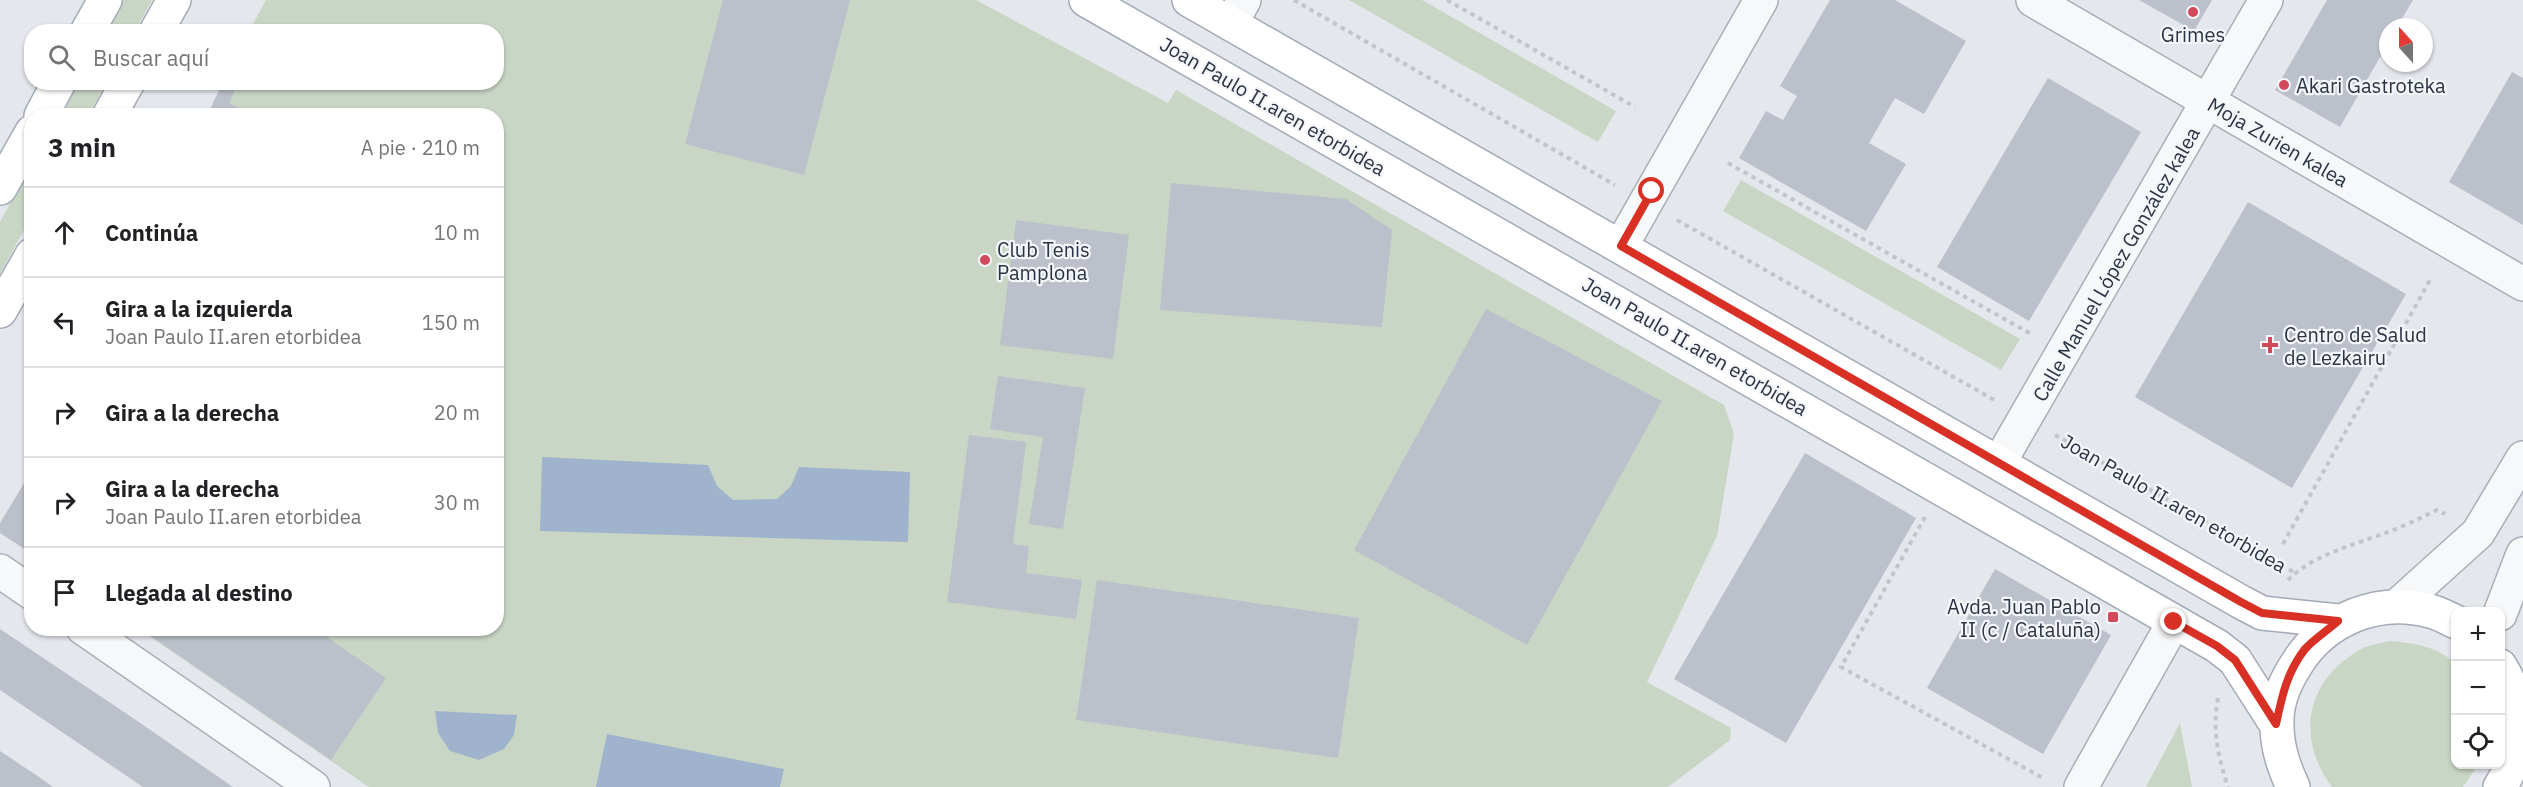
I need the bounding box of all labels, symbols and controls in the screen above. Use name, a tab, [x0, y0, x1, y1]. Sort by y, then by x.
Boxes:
marker: Grimes	[2186, 5, 2200, 19]
north arrow	[2379, 18, 2433, 72]
place label: Grimes	[2161, 21, 2225, 48]
search box	[24, 24, 504, 90]
street label: Joan Paulo II.aren etorbidea	[1155, 30, 1391, 182]
icon: search	[45, 41, 78, 74]
text: Buscar aquí	[93, 43, 209, 72]
place label: Akari Gastroteka	[2296, 72, 2446, 99]
marker: Akari Gastroteka	[2277, 78, 2291, 92]
street label: Moja Zurien kalea	[2203, 91, 2354, 193]
street label: Calle Manuel López González kalea	[2026, 122, 2206, 406]
text: 3 min	[48, 130, 116, 164]
text: A pie · 210 m	[361, 134, 480, 161]
route start	[1638, 177, 1664, 203]
icon: ahead	[48, 216, 81, 249]
text: Continúa	[105, 218, 198, 247]
text: 10 m	[434, 219, 480, 246]
place label: Club Tenis Pamplona	[997, 236, 1090, 286]
marker: Club Tenis Pamplona	[978, 253, 992, 267]
street label: Joan Paulo II.aren etorbidea	[1577, 270, 1813, 422]
text: Gira a la izquierda	[105, 294, 293, 323]
icon: left	[48, 306, 81, 339]
text: 150 m	[422, 309, 480, 336]
place label: Centro de Salud de Lezkairu	[2284, 321, 2427, 371]
text: Joan Paulo II.aren etorbidea	[105, 323, 361, 350]
marker: Centro de Salud de Lezkairu	[2261, 336, 2279, 354]
icon: right	[48, 396, 81, 429]
text: Gira a la derecha	[105, 398, 279, 427]
text: 20 m	[434, 399, 480, 426]
street label: Joan Paulo II.aren etorbidea	[2056, 427, 2292, 579]
text: Gira a la derecha	[105, 474, 279, 503]
icon: right	[48, 486, 81, 519]
text: 30 m	[434, 489, 480, 516]
text: Joan Paulo II.aren etorbidea	[105, 503, 361, 530]
icon: arrive	[48, 576, 81, 609]
text: Llegada al destino	[105, 578, 293, 607]
place label: Avda. Juan Pablo II (c / Cataluña)	[1947, 593, 2101, 643]
map controls	[2451, 607, 2505, 769]
button: +	[2451, 607, 2505, 661]
route end	[2160, 608, 2186, 634]
marker: Avda. Juan Pablo II (c / Cataluña)	[2106, 610, 2120, 624]
button: −	[2451, 661, 2505, 715]
button: locate	[2451, 715, 2505, 769]

